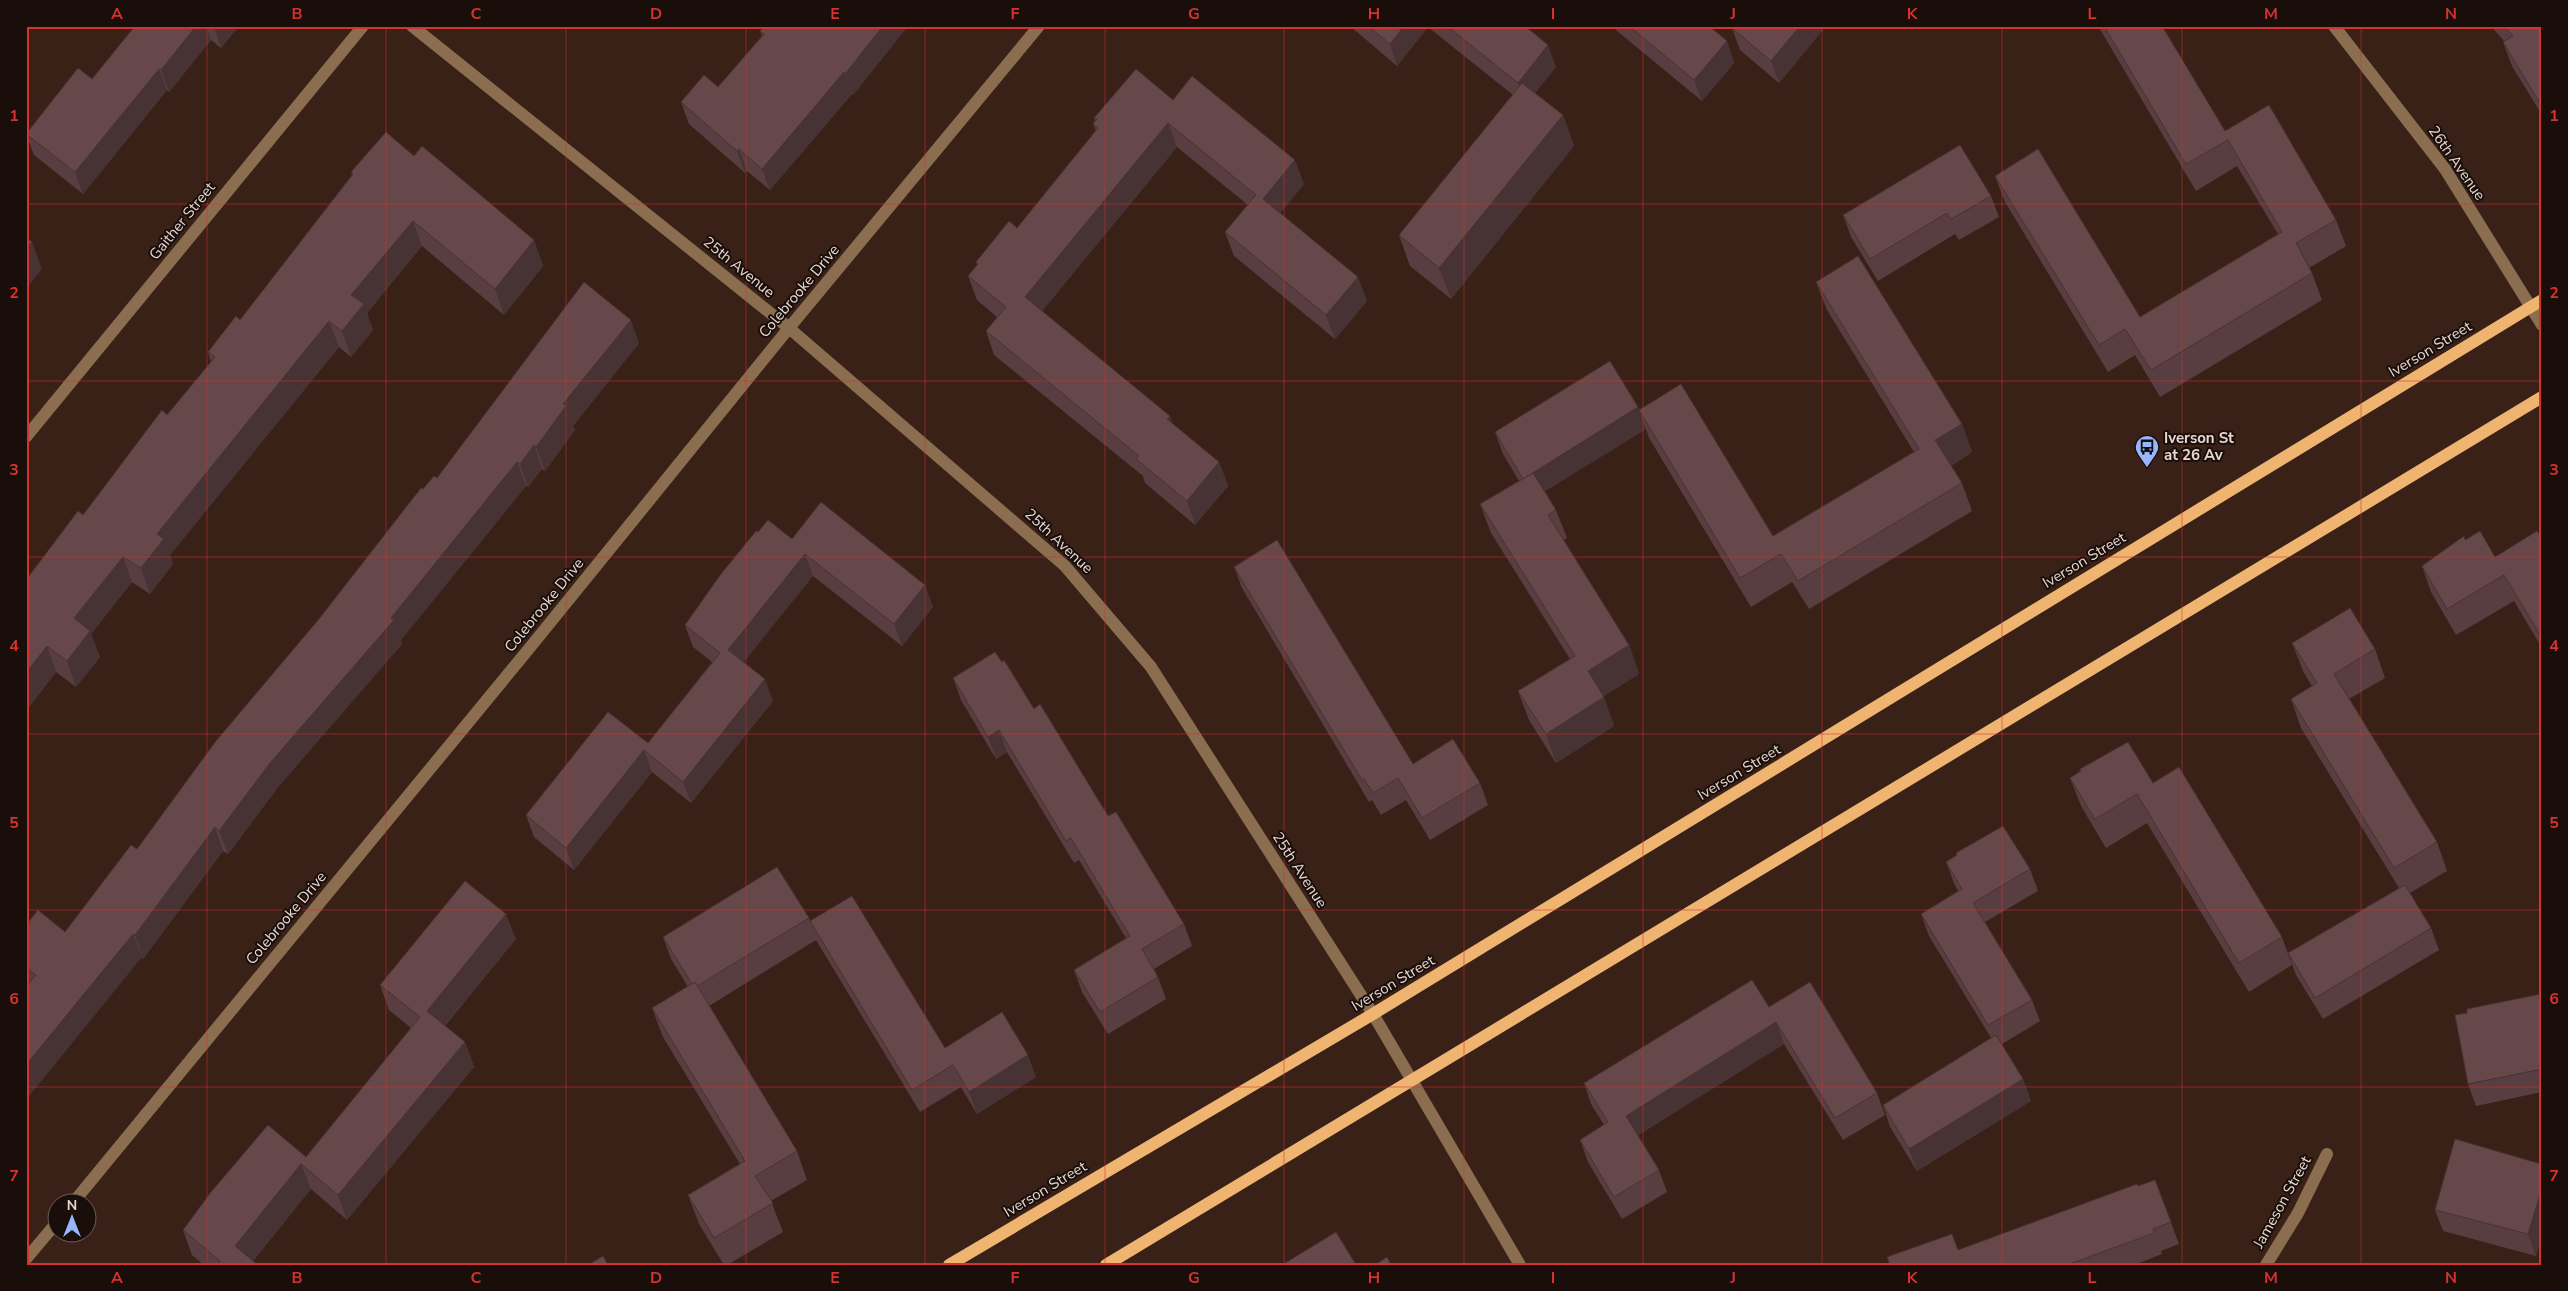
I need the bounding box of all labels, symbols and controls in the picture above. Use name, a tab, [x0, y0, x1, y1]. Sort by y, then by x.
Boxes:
text: A	[111, 3, 123, 25]
text: B	[291, 3, 303, 25]
text: C	[471, 3, 482, 25]
text: D	[650, 3, 662, 25]
text: E	[830, 3, 840, 25]
text: F	[1011, 3, 1020, 25]
text: G	[1188, 3, 1200, 25]
text: H	[1368, 3, 1380, 25]
text: I	[1551, 3, 1555, 25]
text: J	[1729, 3, 1736, 25]
text: K	[1907, 3, 1919, 25]
text: L	[2088, 3, 2097, 25]
text: M	[2264, 3, 2278, 25]
text: N	[2445, 3, 2457, 25]
text: 1	[9, 105, 19, 127]
text: 1	[2549, 105, 2559, 127]
street label: 26th Avenue	[2424, 122, 2490, 204]
street label: Gaither Street	[145, 178, 220, 264]
street label: 25th Avenue	[699, 232, 779, 302]
street label: Colebrooke Drive	[754, 240, 844, 342]
text: 2	[9, 282, 19, 304]
text: 2	[2549, 282, 2559, 304]
street label: Iverson Street	[2385, 316, 2476, 382]
place label: Iverson St at 26 Av	[2164, 428, 2234, 465]
bus stop icon: Iverson St at 26 Av	[2134, 434, 2160, 468]
text: 3	[9, 459, 19, 481]
text: 3	[2549, 459, 2559, 481]
street label: 25th Avenue	[1020, 504, 1098, 578]
street label: Iverson Street	[2039, 527, 2130, 593]
street label: Colebrooke Drive	[500, 554, 588, 656]
text: 4	[9, 635, 19, 657]
text: 4	[2549, 635, 2559, 657]
street label: Iverson Street	[1694, 739, 1785, 805]
text: 5	[9, 812, 19, 834]
text: 5	[2549, 812, 2559, 834]
street label: 25th Avenue	[1268, 828, 1332, 912]
street label: Colebrooke Drive	[241, 867, 331, 969]
street label: Iverson Street	[1348, 950, 1439, 1016]
text: 6	[9, 988, 19, 1010]
text: 6	[2549, 988, 2559, 1010]
street label: Jameson Street	[2248, 1152, 2316, 1253]
street label: Iverson Street	[1000, 1156, 1091, 1222]
text: 7	[9, 1165, 19, 1187]
text: 7	[2549, 1165, 2559, 1187]
north arrow	[48, 1194, 98, 1244]
text: N	[67, 1196, 77, 1215]
text: A	[111, 1267, 123, 1289]
text: B	[291, 1267, 303, 1289]
text: C	[471, 1267, 482, 1289]
text: D	[650, 1267, 662, 1289]
text: E	[830, 1267, 840, 1289]
text: F	[1011, 1267, 1020, 1289]
text: G	[1188, 1267, 1200, 1289]
text: H	[1368, 1267, 1380, 1289]
text: I	[1551, 1267, 1555, 1289]
text: J	[1729, 1267, 1736, 1289]
text: K	[1907, 1267, 1919, 1289]
text: L	[2088, 1267, 2097, 1289]
text: M	[2264, 1267, 2278, 1289]
text: N	[2445, 1267, 2457, 1289]

